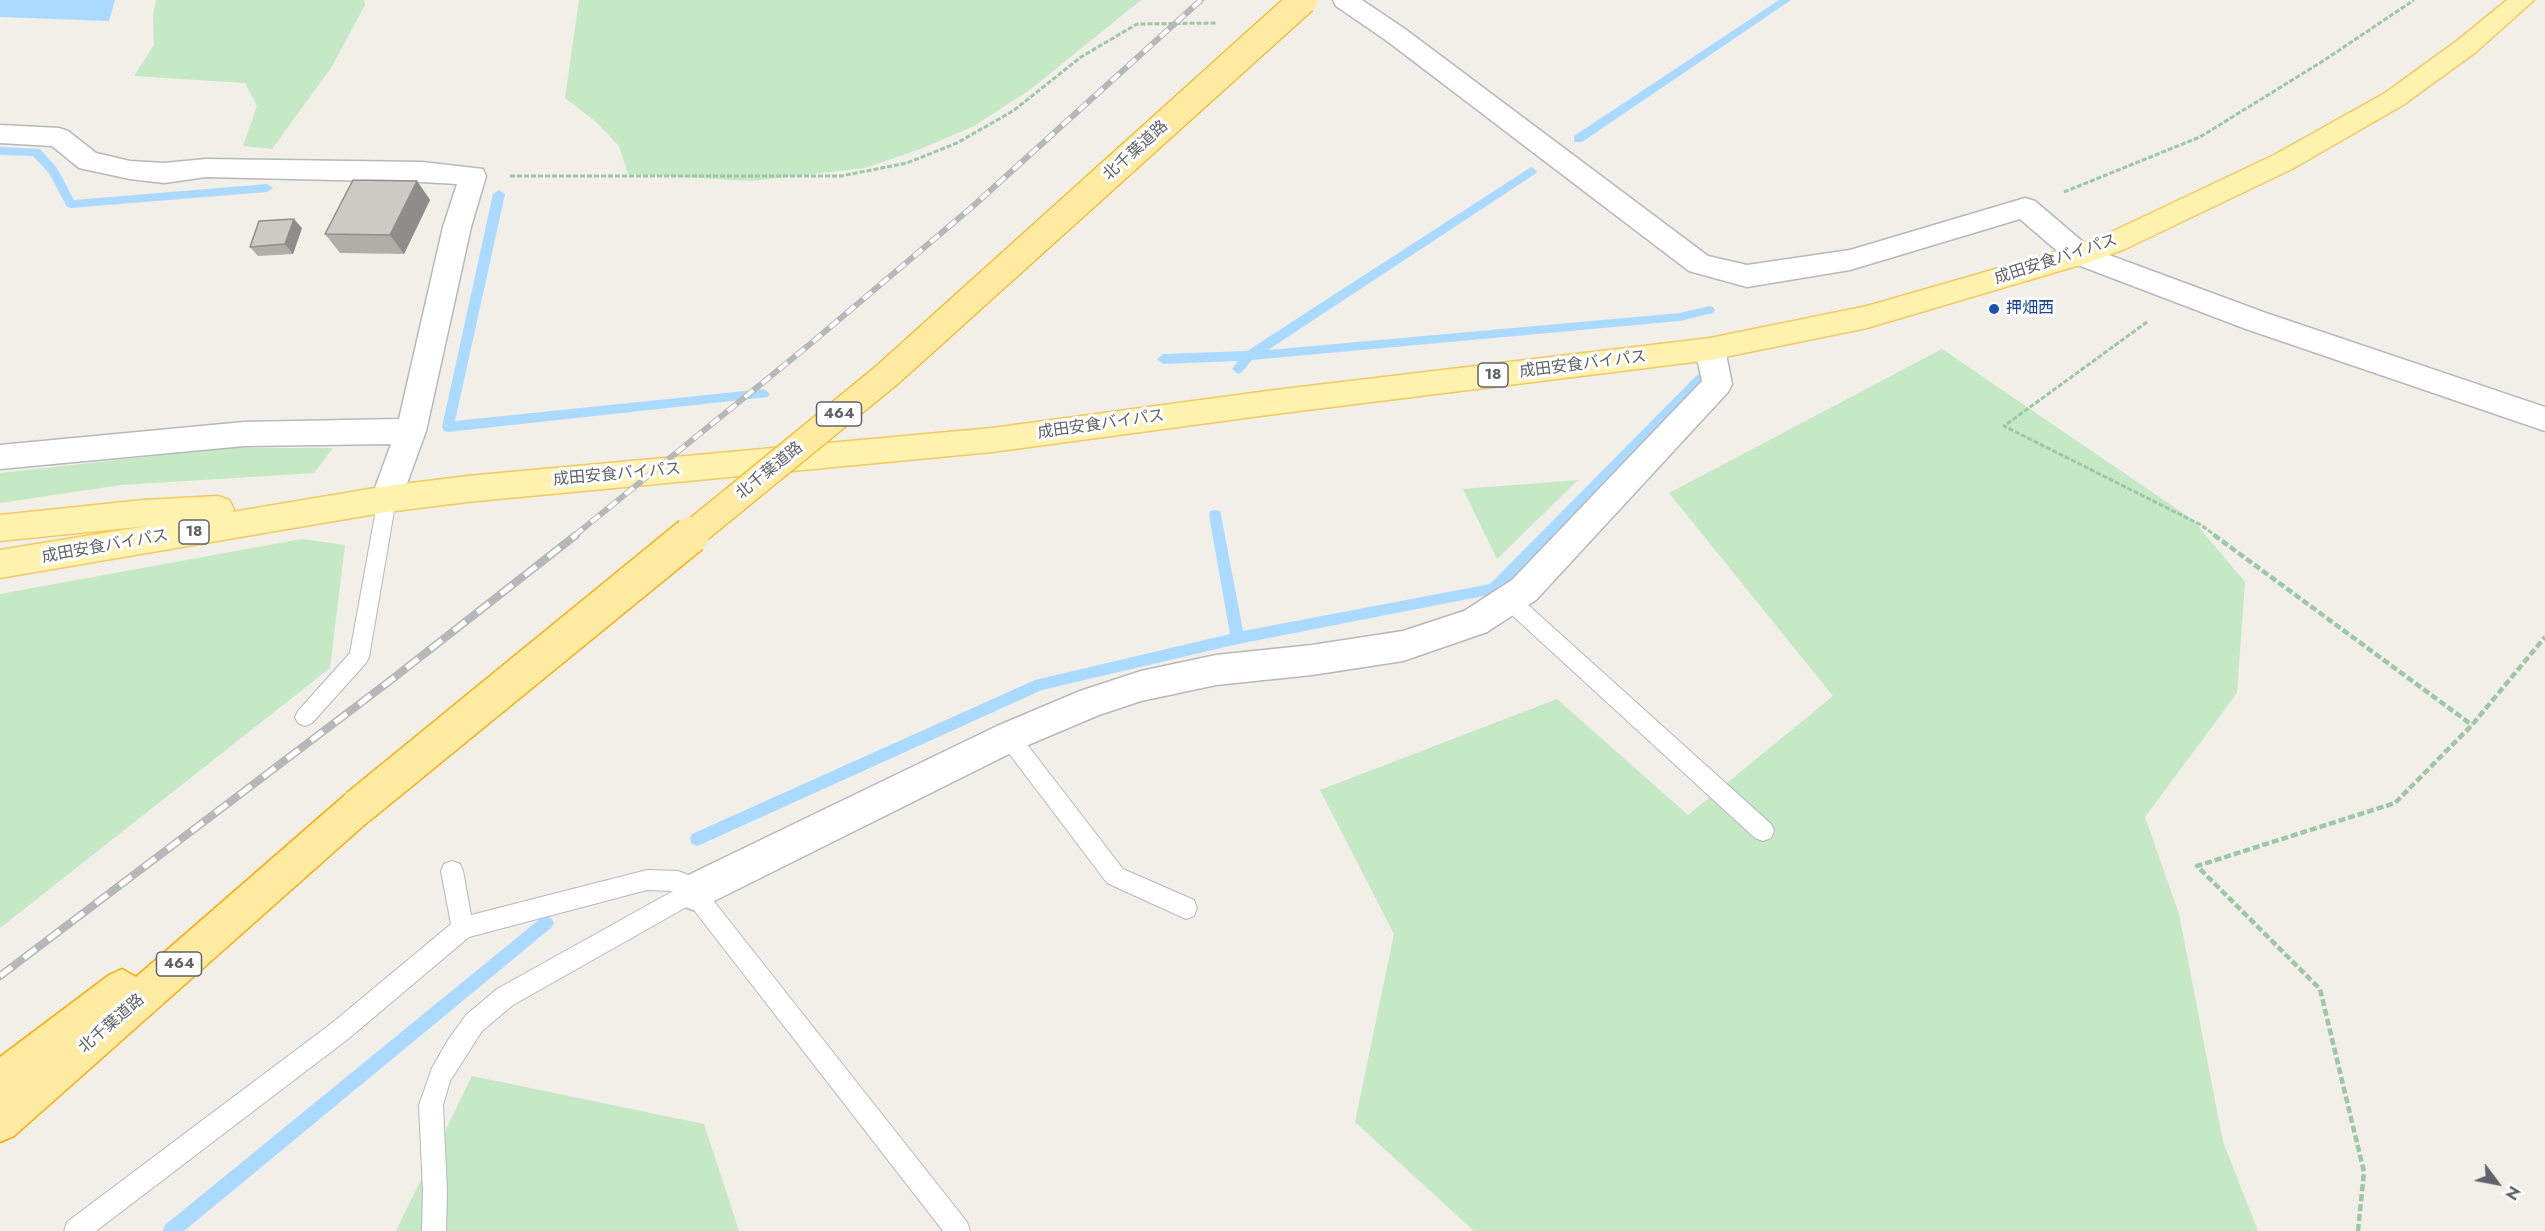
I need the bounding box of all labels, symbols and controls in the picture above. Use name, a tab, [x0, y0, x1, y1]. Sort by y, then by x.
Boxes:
street label: 北千葉道路	[1100, 117, 1172, 185]
street label: 成田安食バイパス	[1992, 231, 2120, 289]
place label: 押畑西	[2006, 299, 2054, 319]
marker: 押畑西	[1987, 302, 2001, 316]
street label: 成田安食バイパス	[1518, 348, 1648, 382]
road number: 18	[1478, 363, 1508, 387]
road number: 464	[816, 402, 862, 426]
street label: 成田安食バイパス	[1036, 407, 1166, 443]
street label: 北千葉道路	[733, 438, 807, 504]
street label: 成田安食バイパス	[552, 460, 682, 490]
road number: 18	[179, 520, 209, 544]
street label: 成田安食バイパス	[40, 526, 170, 568]
road number: 464	[156, 952, 201, 976]
street label: 北千葉道路	[76, 991, 148, 1057]
north arrow	[2467, 1153, 2527, 1213]
text: N	[2500, 1181, 2526, 1204]

